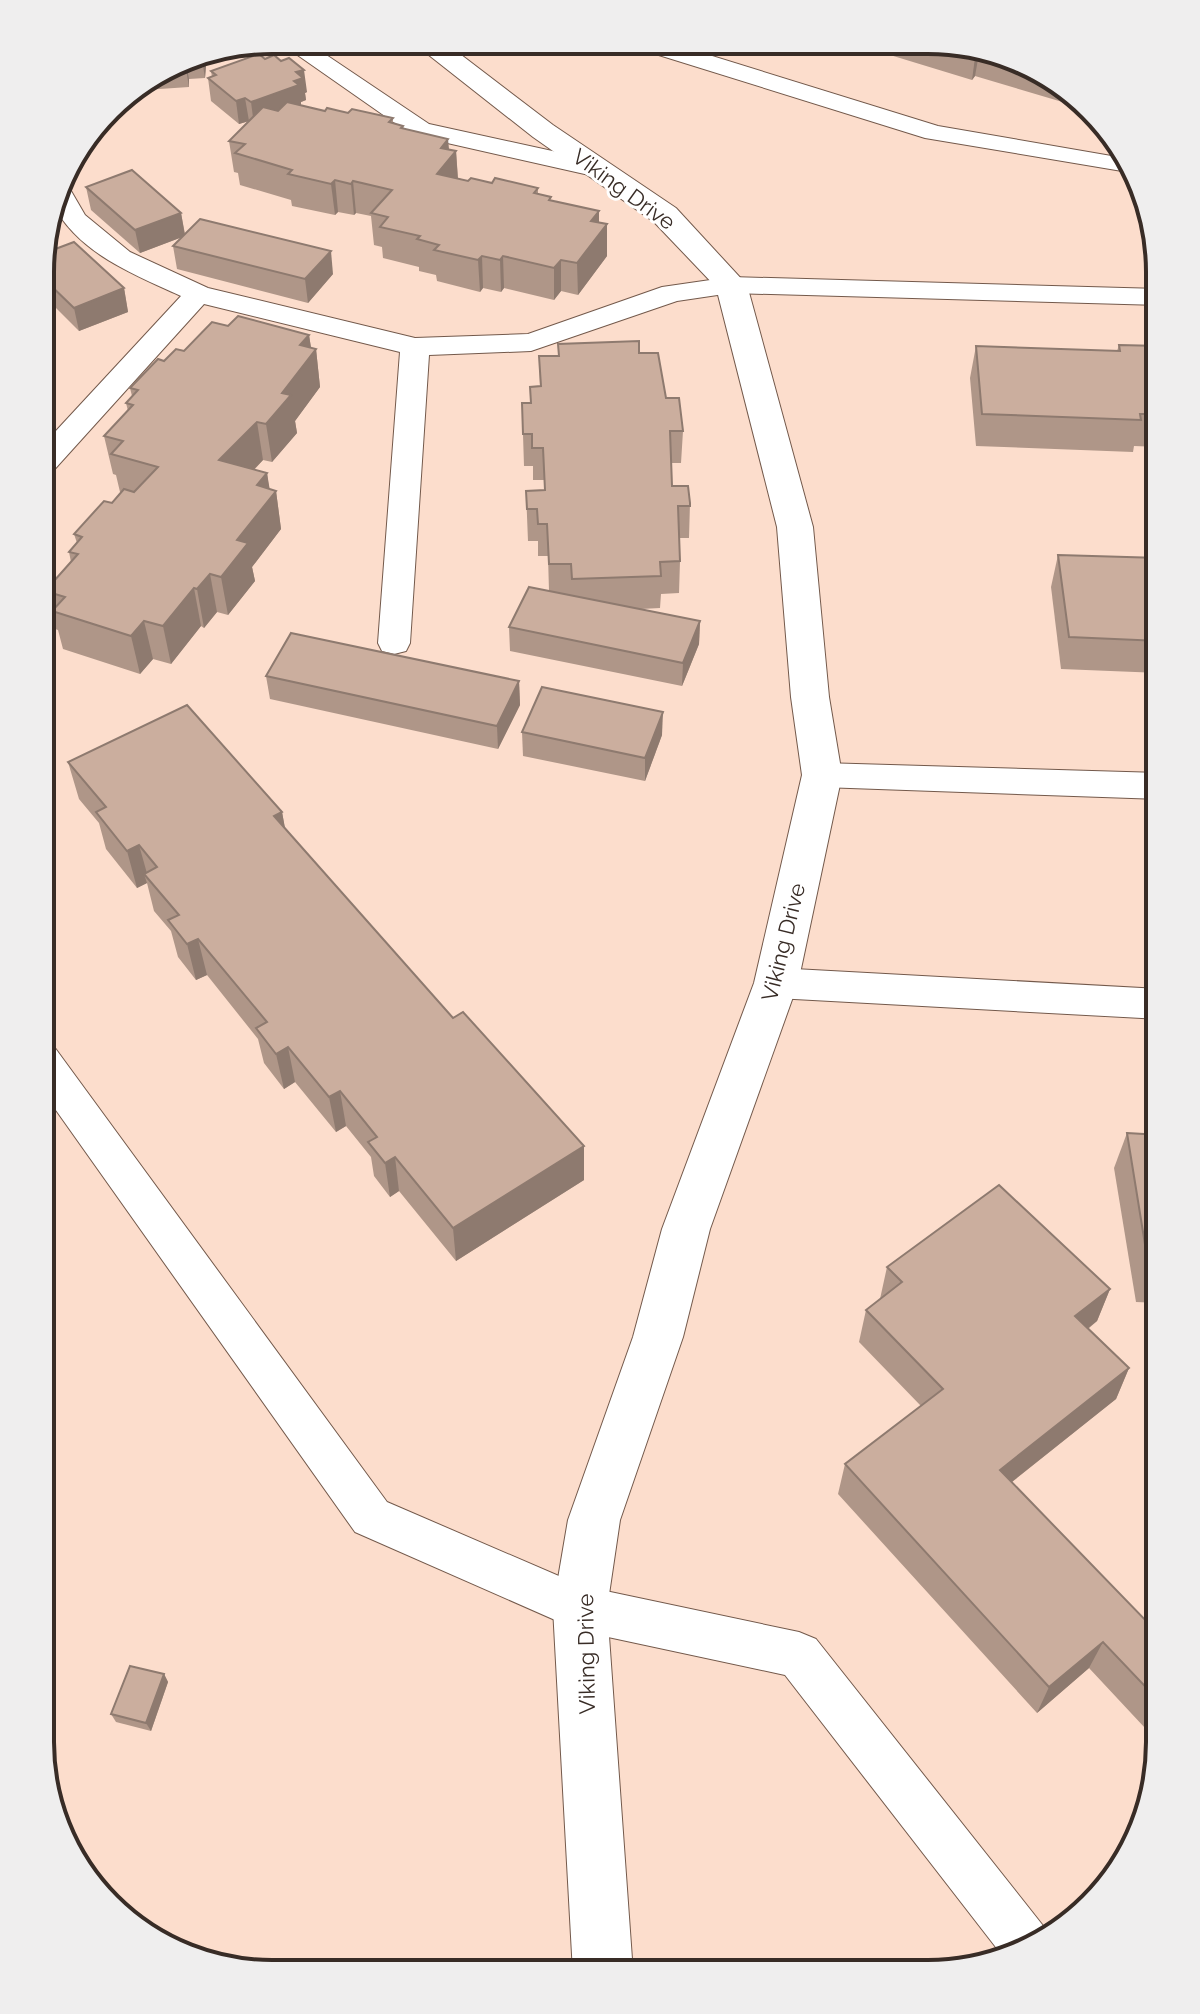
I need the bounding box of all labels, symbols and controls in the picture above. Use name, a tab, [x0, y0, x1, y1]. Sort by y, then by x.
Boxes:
street label: Viking Drive	[568, 143, 681, 235]
street label: Viking Drive	[756, 880, 810, 1004]
street label: Viking Drive	[572, 1593, 600, 1715]

